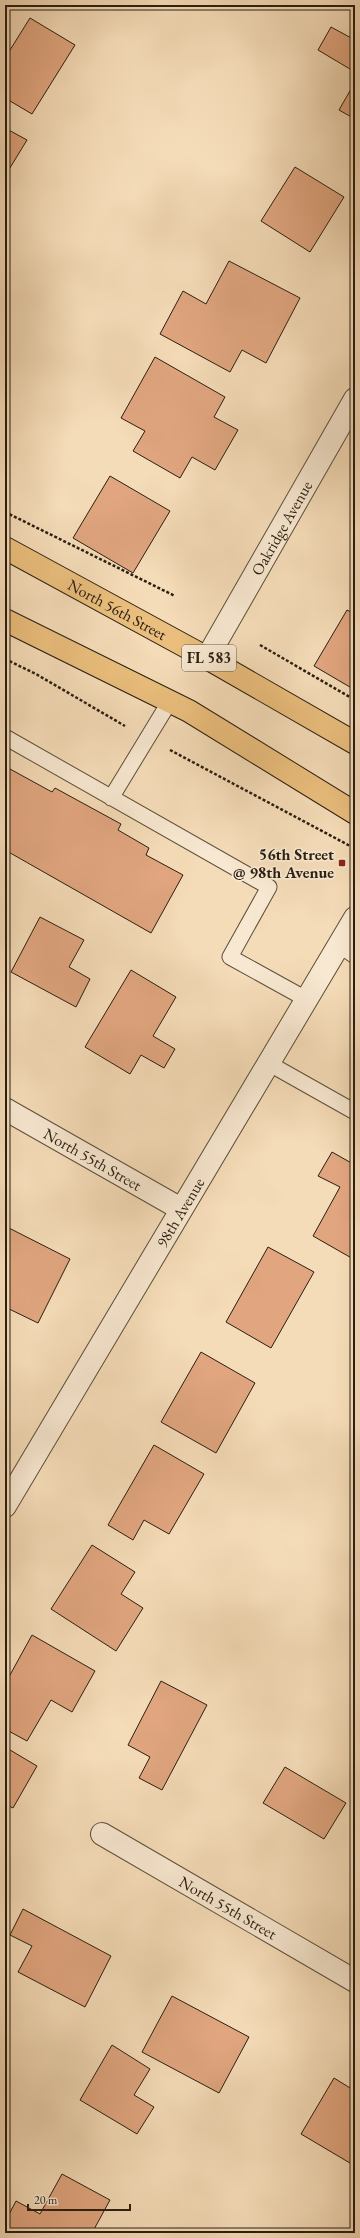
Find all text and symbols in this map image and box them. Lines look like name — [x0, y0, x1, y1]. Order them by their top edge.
street label: Oakridge Avenue — [246, 477, 317, 579]
street label: North 56th Street — [64, 574, 170, 645]
road number: FL 583 — [182, 645, 236, 671]
place label: 56th Street @ 98th Avenue — [233, 844, 334, 883]
marker: 56th Street @ 98th Avenue — [337, 858, 347, 868]
street label: North 55th Street — [40, 1123, 145, 1196]
street label: 98th Avenue — [151, 1174, 209, 1251]
street label: North 55th Street — [175, 1871, 281, 1944]
scale bar — [28, 2186, 130, 2212]
text: 20 m — [34, 2192, 58, 2208]

